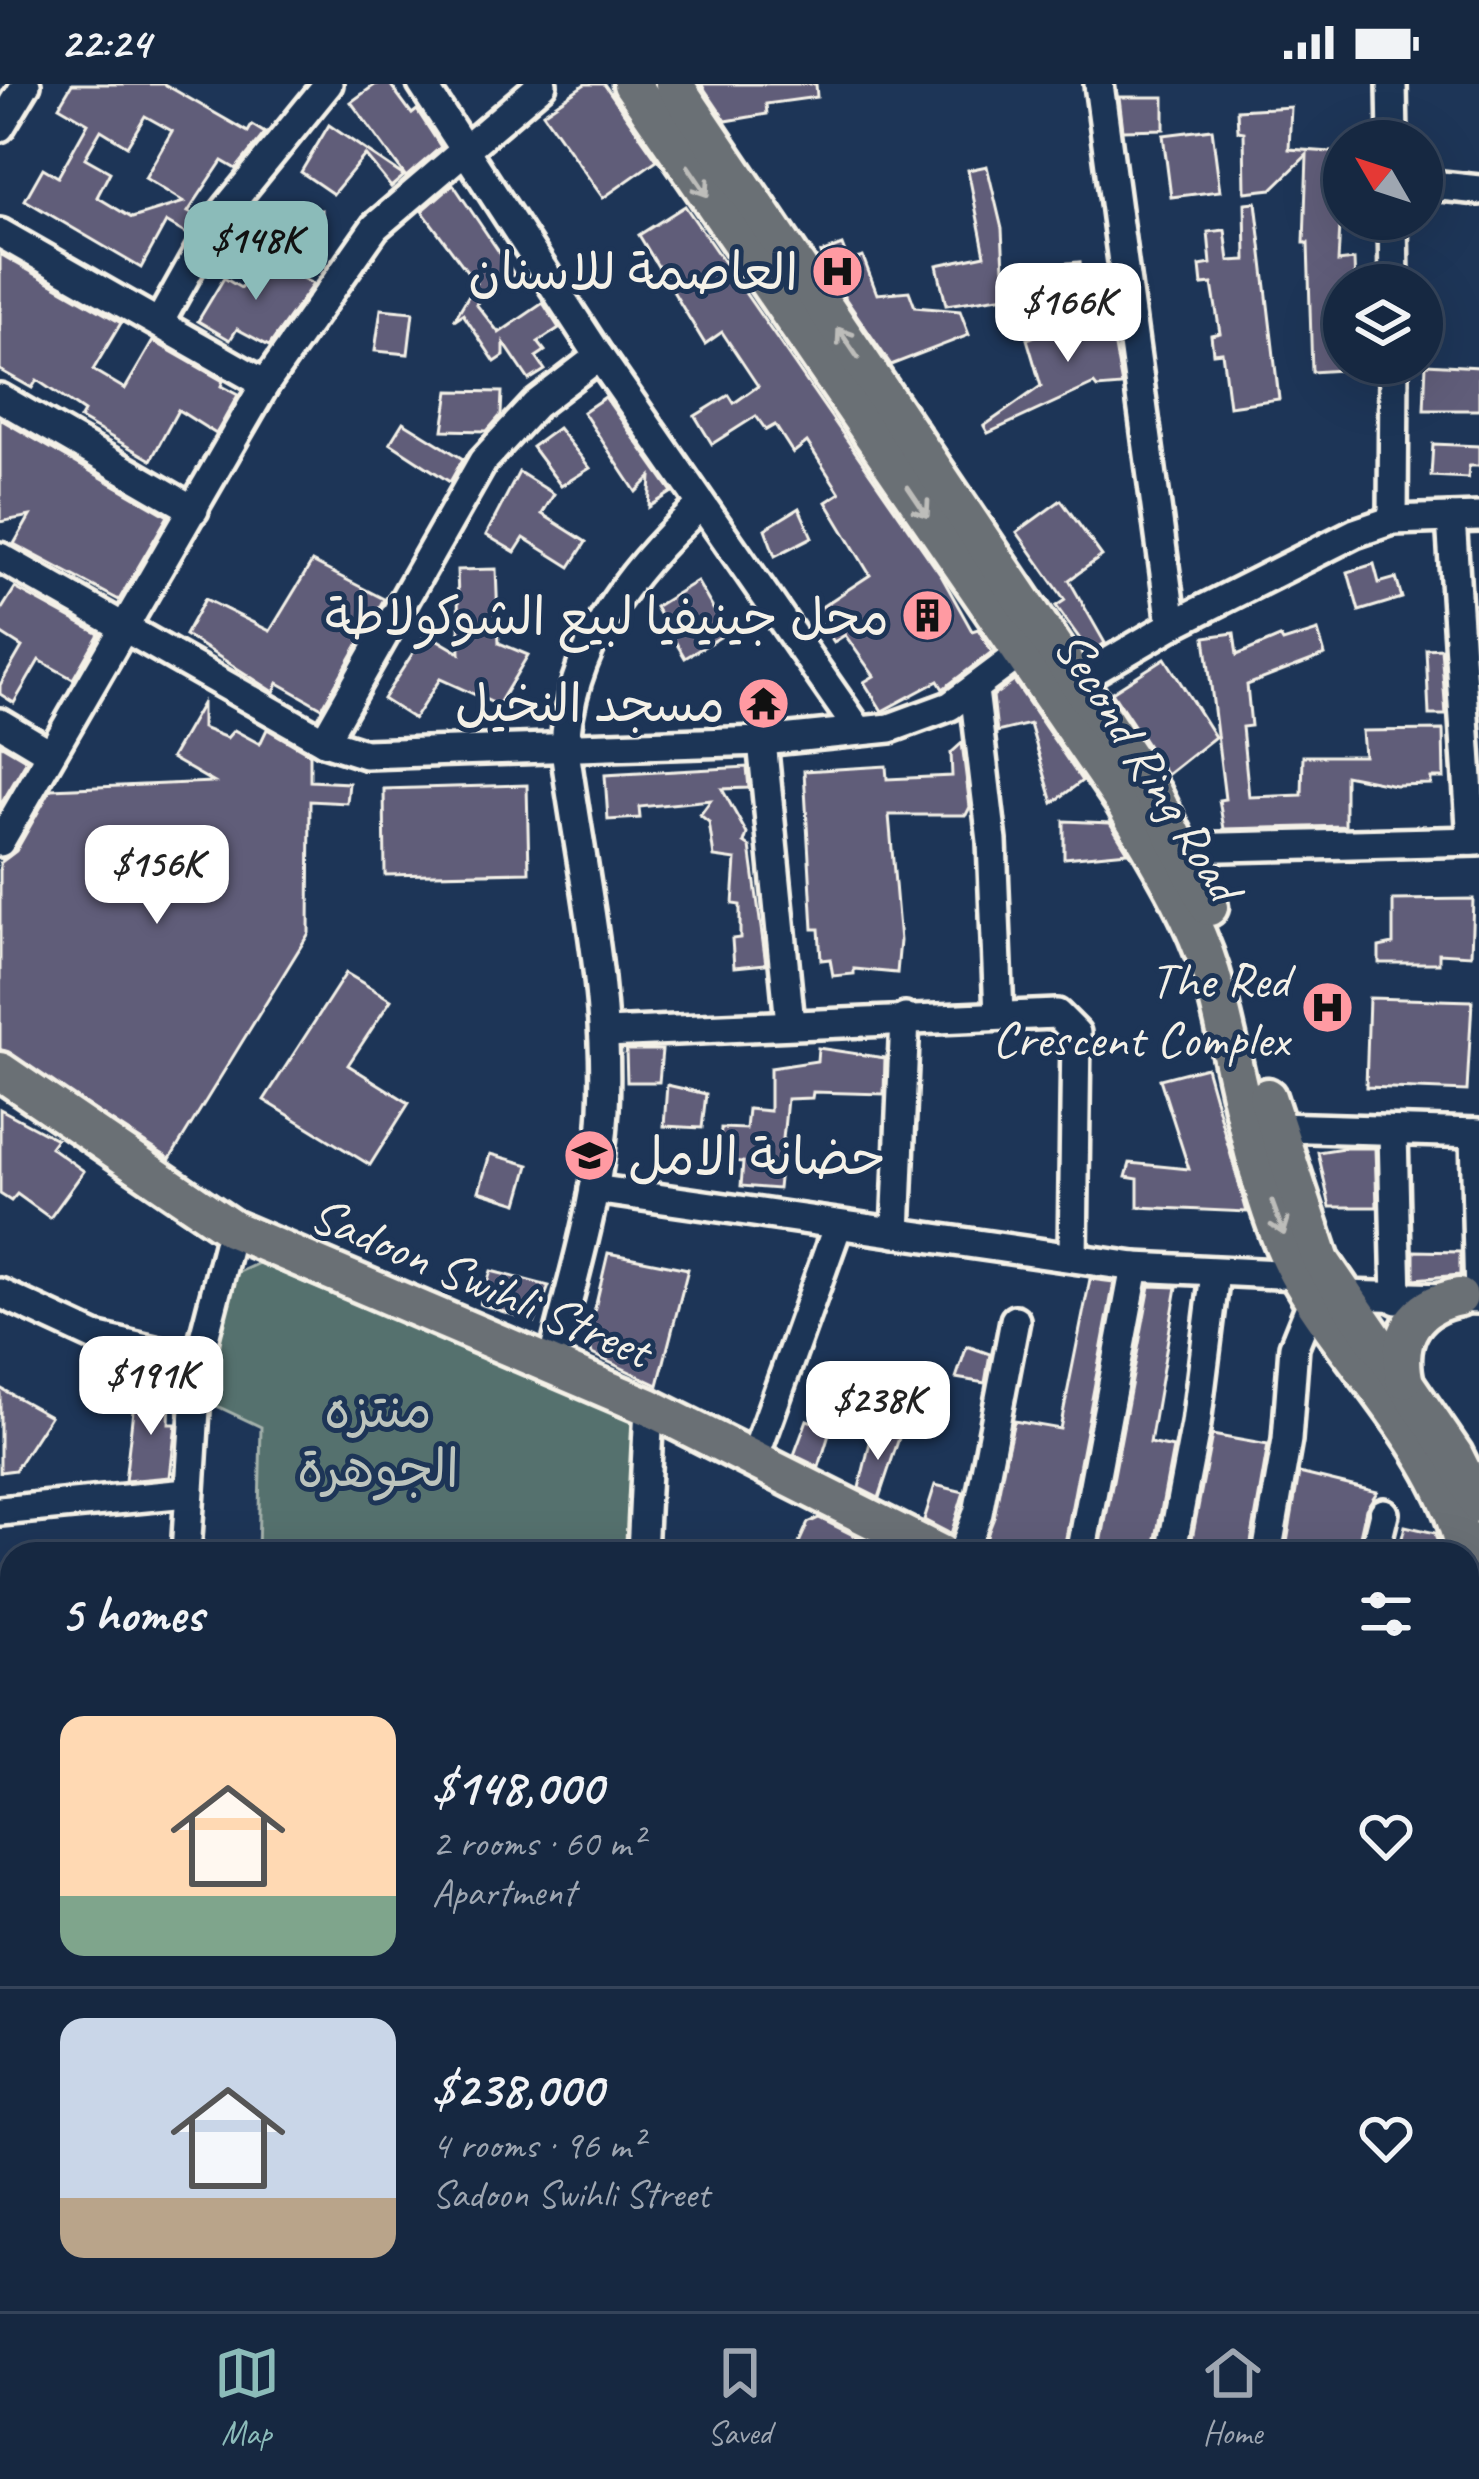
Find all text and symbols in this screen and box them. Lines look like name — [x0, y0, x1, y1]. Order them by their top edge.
text: 22:24 — [60, 14, 150, 71]
north arrow — [1323, 120, 1443, 240]
map controls — [1323, 120, 1443, 384]
one-way arrow — [685, 163, 710, 197]
pin: $148K — [172, 201, 340, 303]
text: $148K — [211, 215, 301, 264]
place label: العاصمة للاسنان — [468, 240, 798, 304]
hospital icon: العاصمة للاسنان — [809, 243, 865, 299]
pin: $166K — [984, 263, 1152, 365]
button: layers — [1323, 264, 1443, 384]
text: $166K — [1022, 277, 1114, 326]
one-way arrow — [835, 326, 860, 360]
one-way arrow — [906, 485, 931, 519]
place label: محل جينيفيا لبيع الشوكولاطة — [325, 585, 889, 653]
building icon: محل جينيفيا لبيع الشوكولاطة — [900, 588, 956, 644]
street label: Second Ring Road — [1040, 619, 1260, 918]
place label: مسجد النخيل — [455, 672, 725, 736]
temple icon: مسجد النخيل — [736, 675, 792, 731]
pin: $156K — [73, 825, 241, 927]
text: $156K — [112, 839, 202, 888]
place label: The Red Crescent Complex — [992, 948, 1297, 1071]
hospital icon: The Red Crescent Complex — [1300, 980, 1356, 1036]
place label: حضانة الامل — [628, 1125, 886, 1189]
school or university icon: حضانة الامل — [561, 1128, 617, 1184]
street label: Sadoon Swihli Street — [301, 1182, 665, 1384]
one-way arrow — [1268, 1199, 1290, 1236]
pin: $191K — [67, 1336, 235, 1438]
text: $191K — [106, 1350, 196, 1399]
pin: $238K — [794, 1361, 962, 1463]
text: $238K — [833, 1375, 923, 1424]
park label: منتزه الجوهرة — [297, 1378, 459, 1501]
icon: filters — [1353, 1581, 1419, 1647]
text: 5 homes — [60, 1582, 203, 1646]
text: $148,000 — [432, 1755, 603, 1819]
icon: home — [156, 1764, 300, 1908]
icon: heart — [1353, 1803, 1419, 1869]
text: 2 rooms · 60 m² — [432, 1819, 643, 1868]
text: Apartment — [432, 1868, 575, 1917]
text: $238,000 — [432, 2057, 603, 2121]
icon: home — [156, 2066, 300, 2210]
icon: heart — [1353, 2105, 1419, 2171]
text: 4 rooms · 96 m² — [432, 2121, 643, 2170]
text: Sadoon Swihli Street — [432, 2170, 709, 2219]
tab: Map — [214, 2340, 280, 2454]
tab: Saved — [707, 2340, 773, 2454]
tab: Home — [1200, 2340, 1266, 2454]

